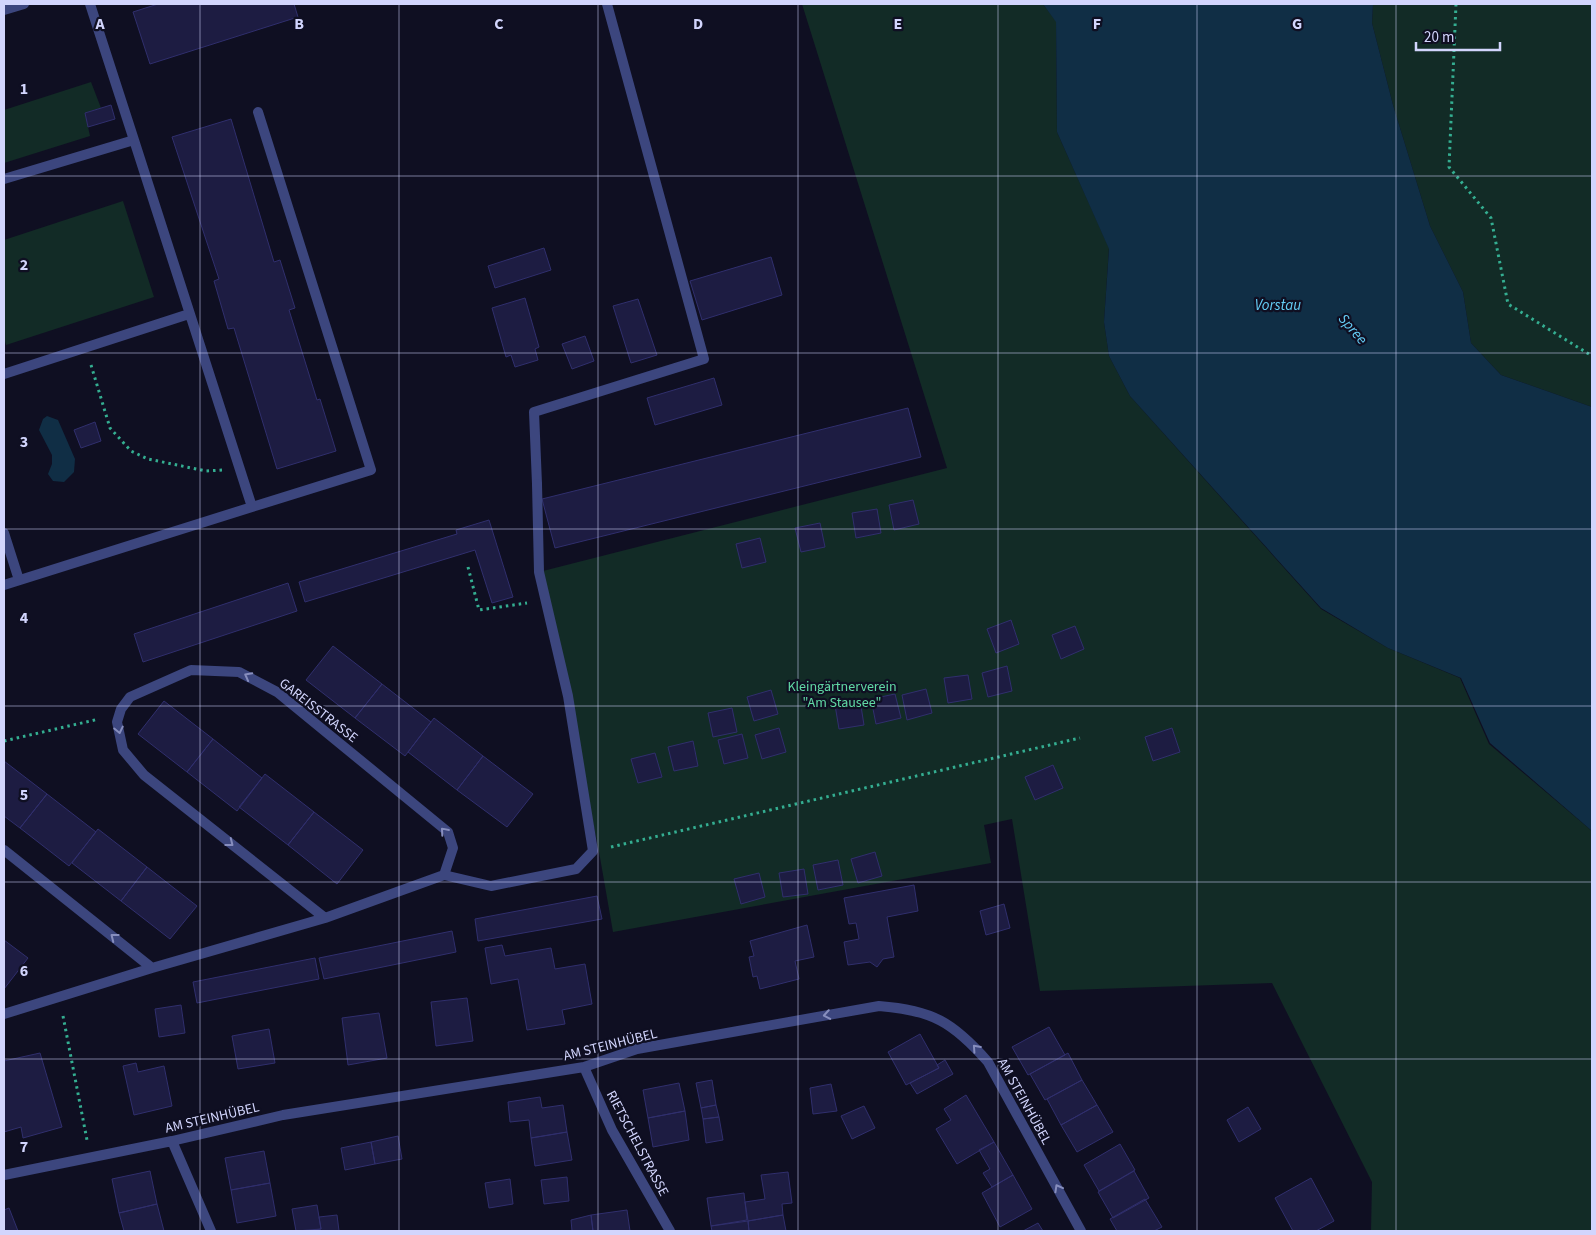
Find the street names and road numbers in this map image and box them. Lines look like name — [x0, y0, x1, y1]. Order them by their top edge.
street label: GAREISSTRASSE — [275, 674, 362, 748]
street label: AM STEINHÜBEL — [561, 1024, 659, 1066]
street label: AM STEINHÜBEL — [992, 1055, 1056, 1148]
street label: RIETSCHELSTRASSE — [601, 1087, 673, 1200]
street label: AM STEINHÜBEL — [163, 1097, 261, 1139]

